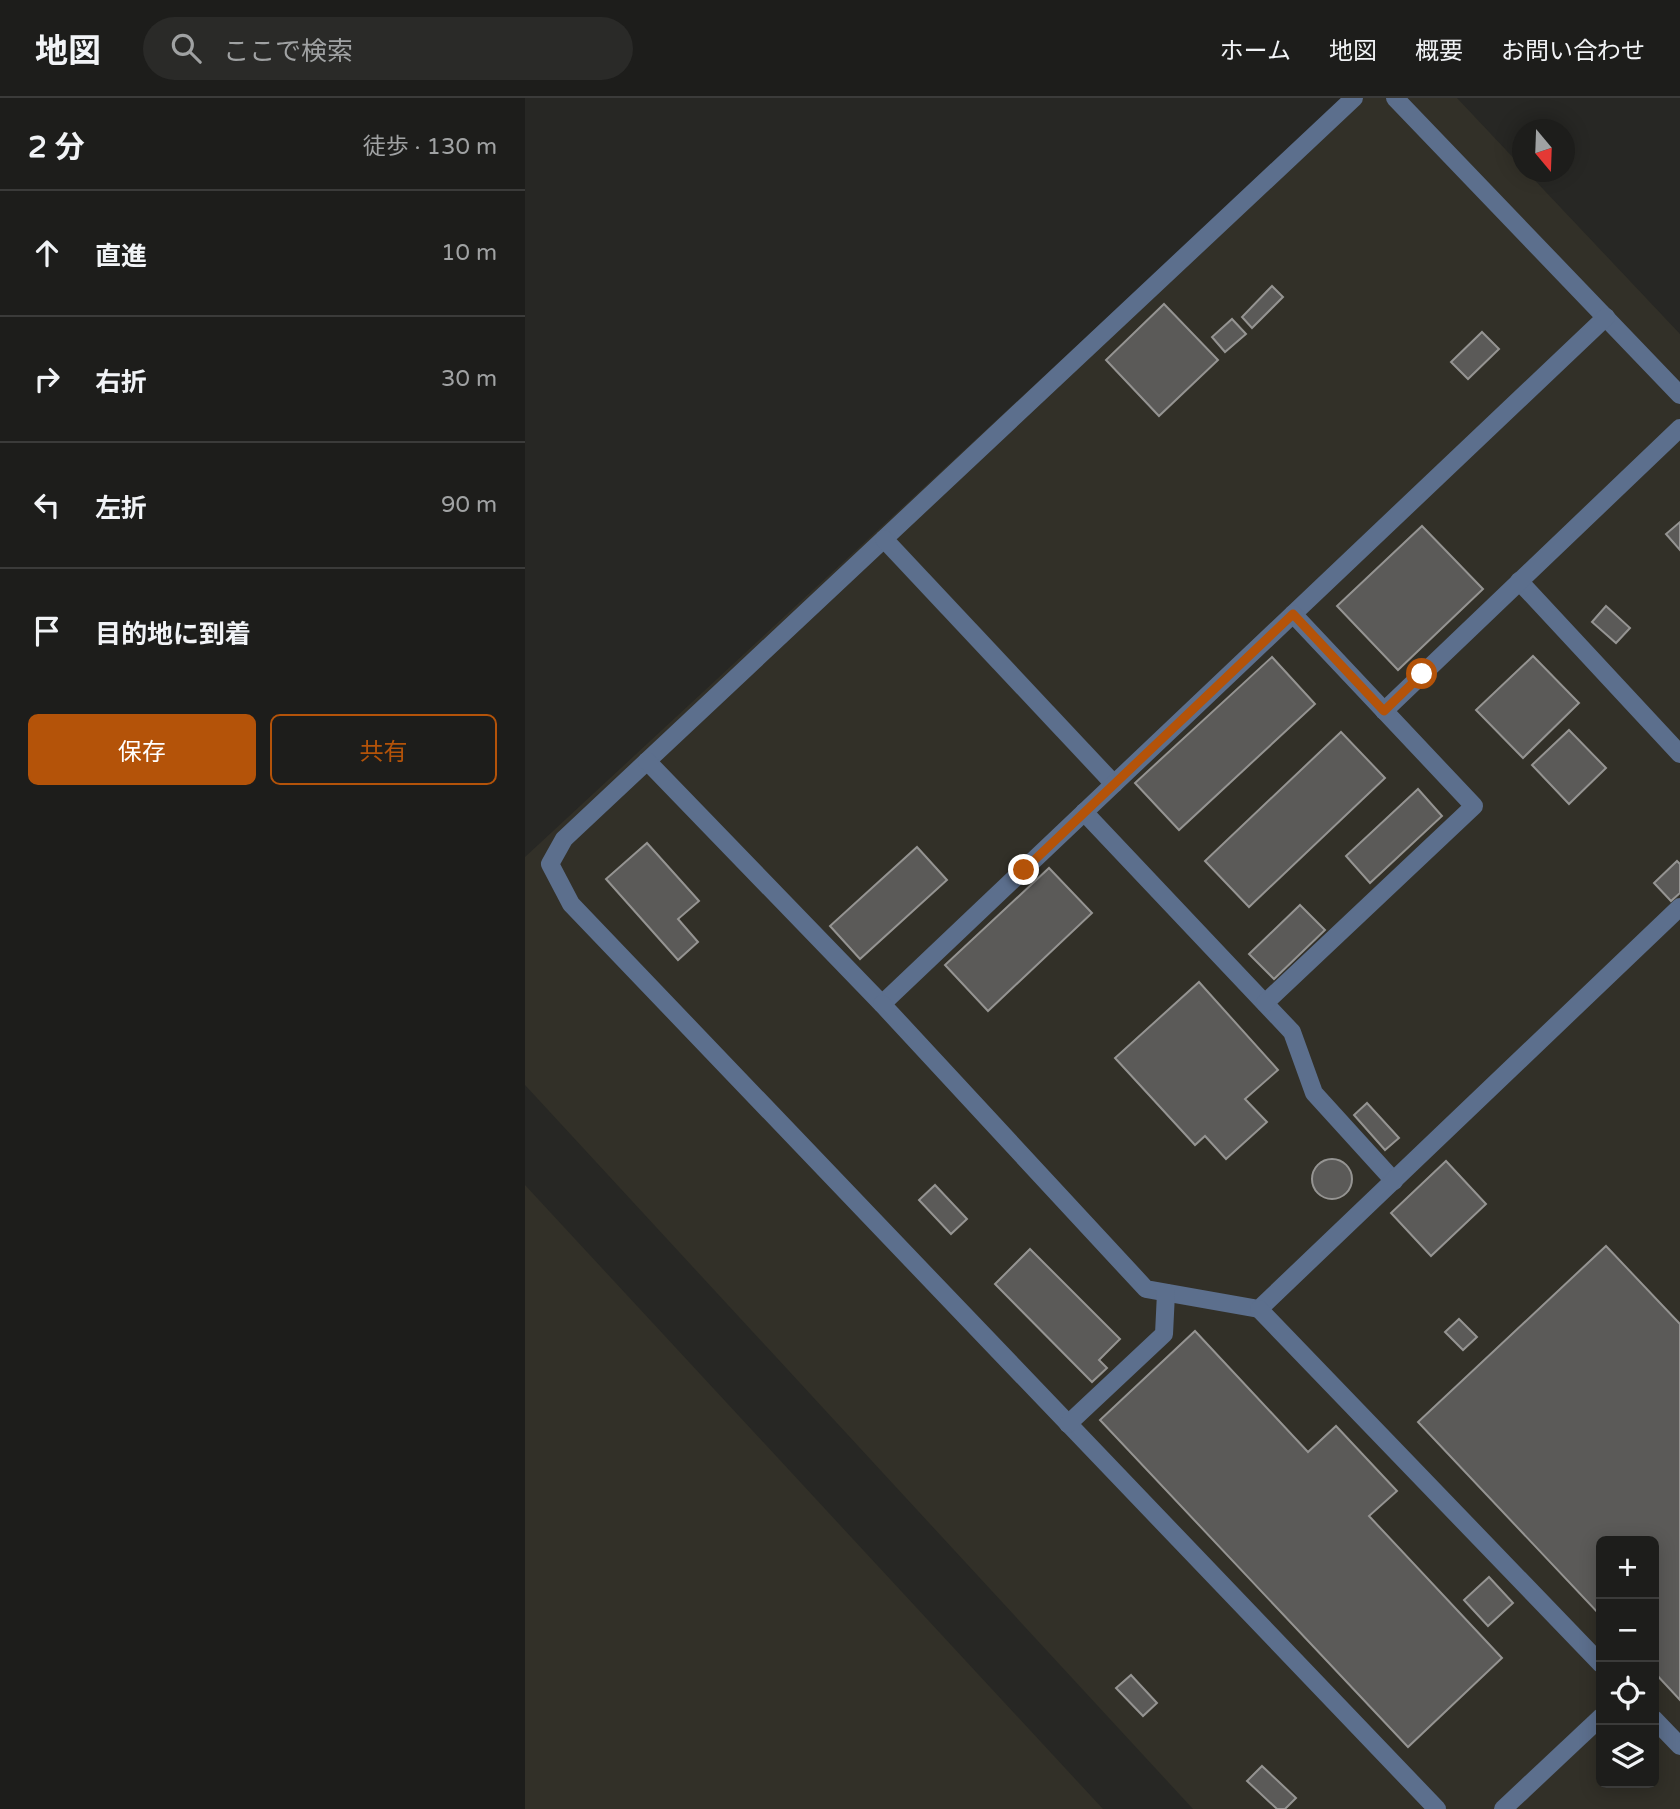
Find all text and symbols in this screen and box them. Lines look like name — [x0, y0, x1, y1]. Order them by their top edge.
search box — [143, 17, 633, 80]
icon: search — [167, 29, 205, 67]
text: 地図 — [35, 32, 101, 71]
text: ここで検索 — [223, 36, 353, 67]
text: ホーム — [1220, 37, 1291, 66]
text: 地図 — [1329, 37, 1377, 66]
text: 概要 — [1415, 37, 1463, 66]
text: お問い合わせ — [1501, 37, 1645, 66]
north arrow — [1512, 119, 1575, 182]
text: 2 分 — [28, 129, 85, 166]
text: 徒歩 · 130 m — [363, 133, 497, 161]
icon: ahead — [28, 234, 66, 272]
text: 10 m — [441, 239, 497, 267]
text: 直進 — [95, 241, 147, 272]
icon: right — [28, 360, 66, 398]
text: 30 m — [441, 365, 497, 393]
text: 右折 — [95, 367, 147, 398]
icon: left — [28, 486, 66, 524]
text: 90 m — [441, 491, 497, 519]
text: 左折 — [95, 493, 147, 524]
icon: arrive — [28, 612, 66, 650]
text: 目的地に到着 — [95, 619, 251, 650]
route start — [1406, 658, 1437, 689]
button: 保存 — [28, 714, 256, 785]
button: 共有 — [270, 714, 497, 785]
route end — [1008, 854, 1039, 885]
map controls — [1596, 1536, 1659, 1788]
button: + — [1596, 1536, 1659, 1599]
button: − — [1596, 1599, 1659, 1662]
button: locate — [1596, 1662, 1659, 1725]
button: layers — [1596, 1725, 1659, 1788]

